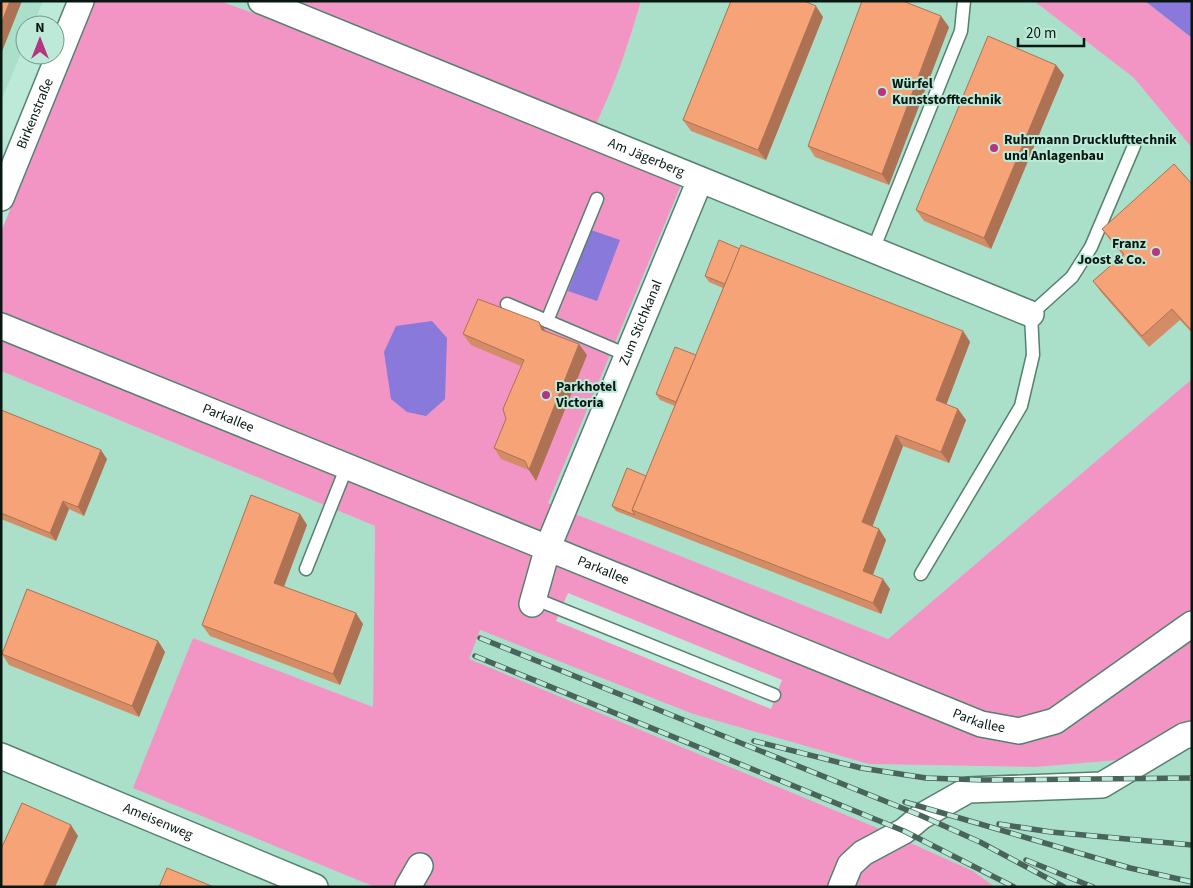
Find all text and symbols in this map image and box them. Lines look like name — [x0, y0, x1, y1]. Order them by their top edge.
north arrow — [15, 15, 65, 65]
scale bar — [1018, 15, 1084, 47]
text: N — [35, 18, 45, 38]
text: 20 m — [1026, 23, 1056, 44]
place label: Würfel Kunststofftechnik — [892, 74, 1002, 110]
street label: Birkenstraße — [12, 75, 59, 152]
marker: Würfel Kunststofftechnik — [876, 86, 888, 98]
place label: Ruhrmann Drucklufttechnik und Anlagenbau — [1004, 130, 1177, 166]
street label: Am Jägerberg — [605, 133, 688, 182]
marker: Ruhrmann Drucklufttechnik und Anlagenbau — [988, 142, 1000, 154]
place label: Franz Joost & Co. — [1077, 234, 1147, 270]
marker: Franz Joost & Co. — [1150, 246, 1162, 258]
street label: Zum Stichkanal — [614, 277, 668, 368]
place label: Parkhotel Victoria — [555, 377, 616, 413]
marker: Parkhotel Victoria — [540, 389, 552, 401]
street label: Parkallee — [199, 399, 257, 438]
street label: Parkallee — [574, 551, 632, 590]
street label: Parkallee — [950, 704, 1007, 738]
street label: Ameisenweg — [120, 798, 196, 845]

